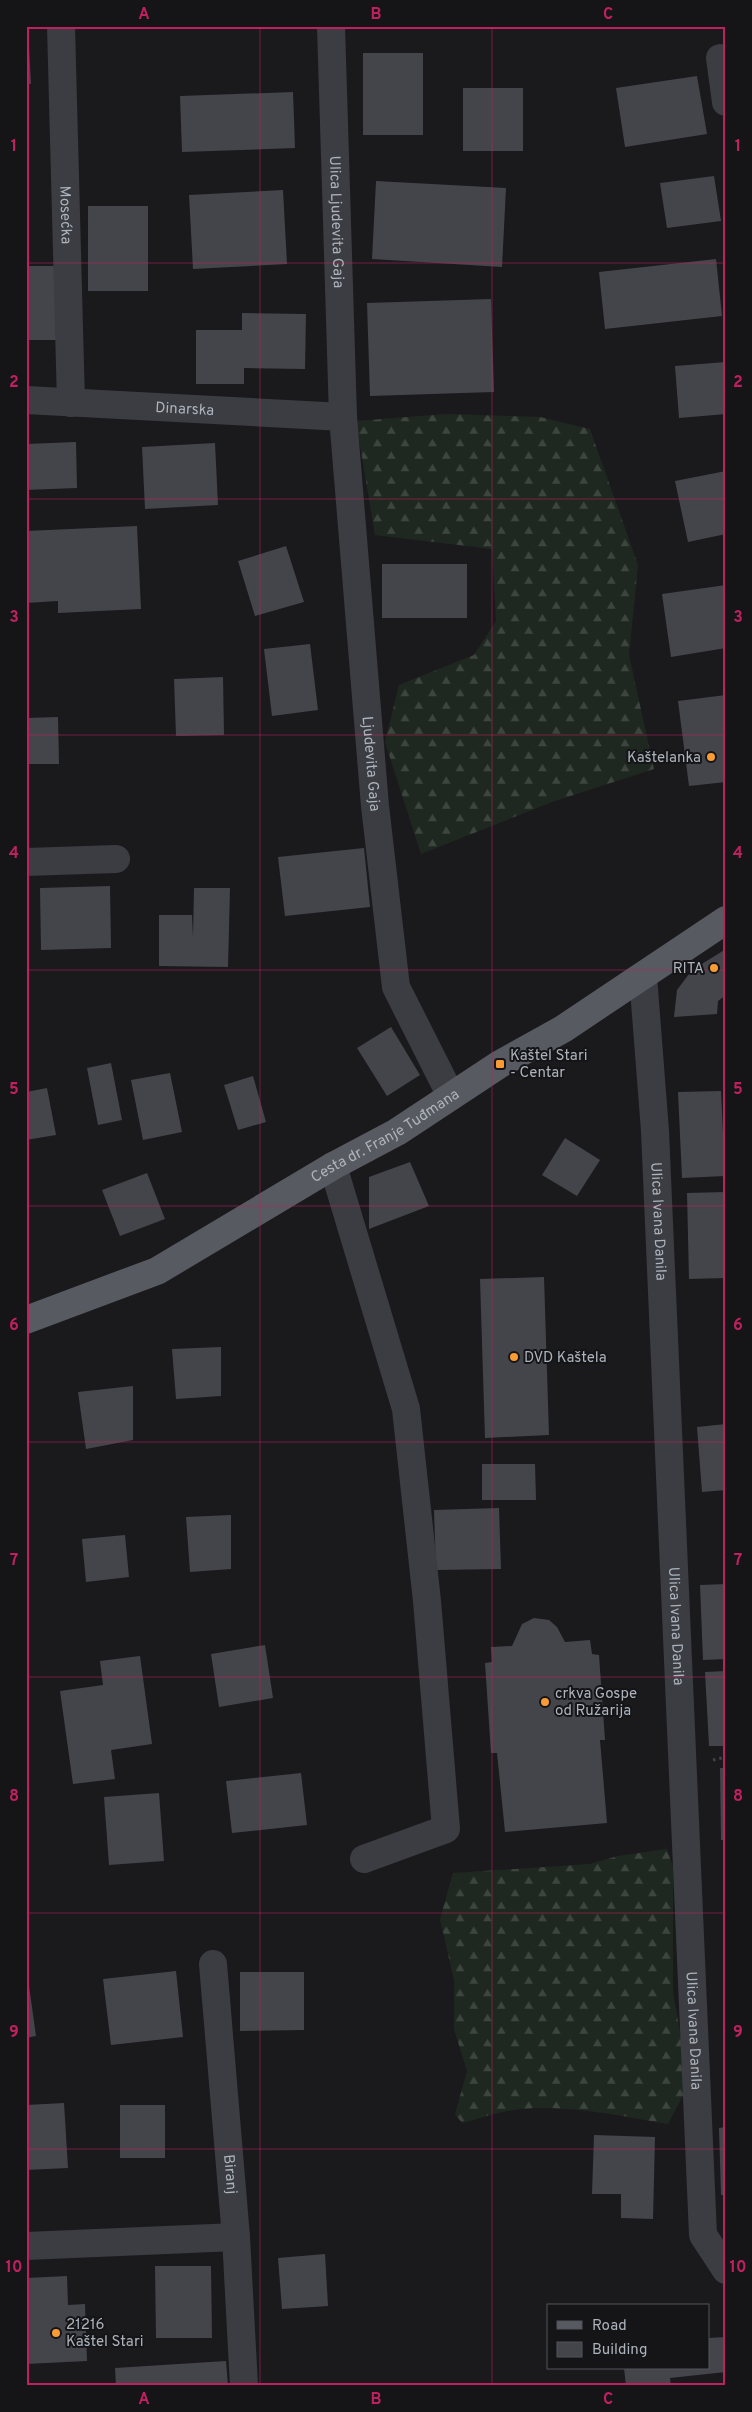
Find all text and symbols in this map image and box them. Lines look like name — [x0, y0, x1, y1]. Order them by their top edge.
text: A — [138, 5, 150, 25]
text: B — [370, 5, 382, 25]
text: C — [603, 5, 613, 25]
text: 1 — [11, 137, 17, 157]
text: 1 — [735, 137, 741, 157]
street label: Ulica Ljudevita Gaja — [324, 155, 347, 288]
street label: Mosećka — [54, 185, 75, 244]
text: 2 — [9, 373, 19, 393]
text: 2 — [733, 373, 743, 393]
street label: Dinarska — [155, 399, 215, 421]
text: 3 — [9, 608, 19, 628]
text: 3 — [733, 608, 743, 628]
street label: Ljudevita Gaja — [357, 715, 384, 813]
place label: Kaštelanka — [627, 749, 701, 768]
marker: Kaštelanka — [705, 751, 717, 763]
text: 4 — [9, 844, 19, 864]
text: 4 — [733, 844, 743, 864]
place label: RITA — [673, 960, 704, 979]
marker: RITA — [708, 962, 720, 974]
place label: Kaštel Stari - Centar — [510, 1047, 588, 1083]
marker: Kaštel Stari - Centar — [494, 1058, 506, 1070]
text: 5 — [9, 1080, 19, 1100]
text: 5 — [733, 1080, 743, 1100]
street label: Cesta dr. Franje Tuđmana — [308, 1085, 463, 1188]
street label: Ulica Ivana Danila — [645, 1162, 670, 1281]
text: 6 — [9, 1316, 19, 1336]
text: 6 — [733, 1316, 743, 1336]
place label: DVD Kaštela — [524, 1349, 607, 1368]
marker: DVD Kaštela — [508, 1351, 520, 1363]
text: 7 — [10, 1551, 18, 1571]
text: 7 — [734, 1551, 742, 1571]
street label: Ulica Ivana Danila — [663, 1566, 687, 1686]
place label: crkva Gospe od Ružarija — [555, 1685, 637, 1721]
marker: crkva Gospe od Ružarija — [539, 1696, 551, 1708]
text: 8 — [9, 1787, 19, 1807]
text: 8 — [733, 1787, 743, 1807]
street label: Ulica Ivana Danila — [681, 1971, 705, 2090]
text: 9 — [9, 2023, 19, 2043]
text: 9 — [733, 2023, 743, 2043]
street label: Biranj — [218, 2154, 240, 2195]
text: 10 — [6, 2258, 22, 2278]
text: 10 — [730, 2258, 746, 2278]
legend — [547, 2304, 710, 2370]
place label: 21216 Kaštel Stari — [66, 2316, 144, 2352]
text: Road — [592, 2317, 627, 2336]
marker: 21216 Kaštel Stari — [50, 2327, 62, 2339]
text: Building — [592, 2341, 647, 2360]
text: A — [138, 2390, 150, 2410]
text: B — [370, 2390, 382, 2410]
text: C — [603, 2390, 613, 2410]

